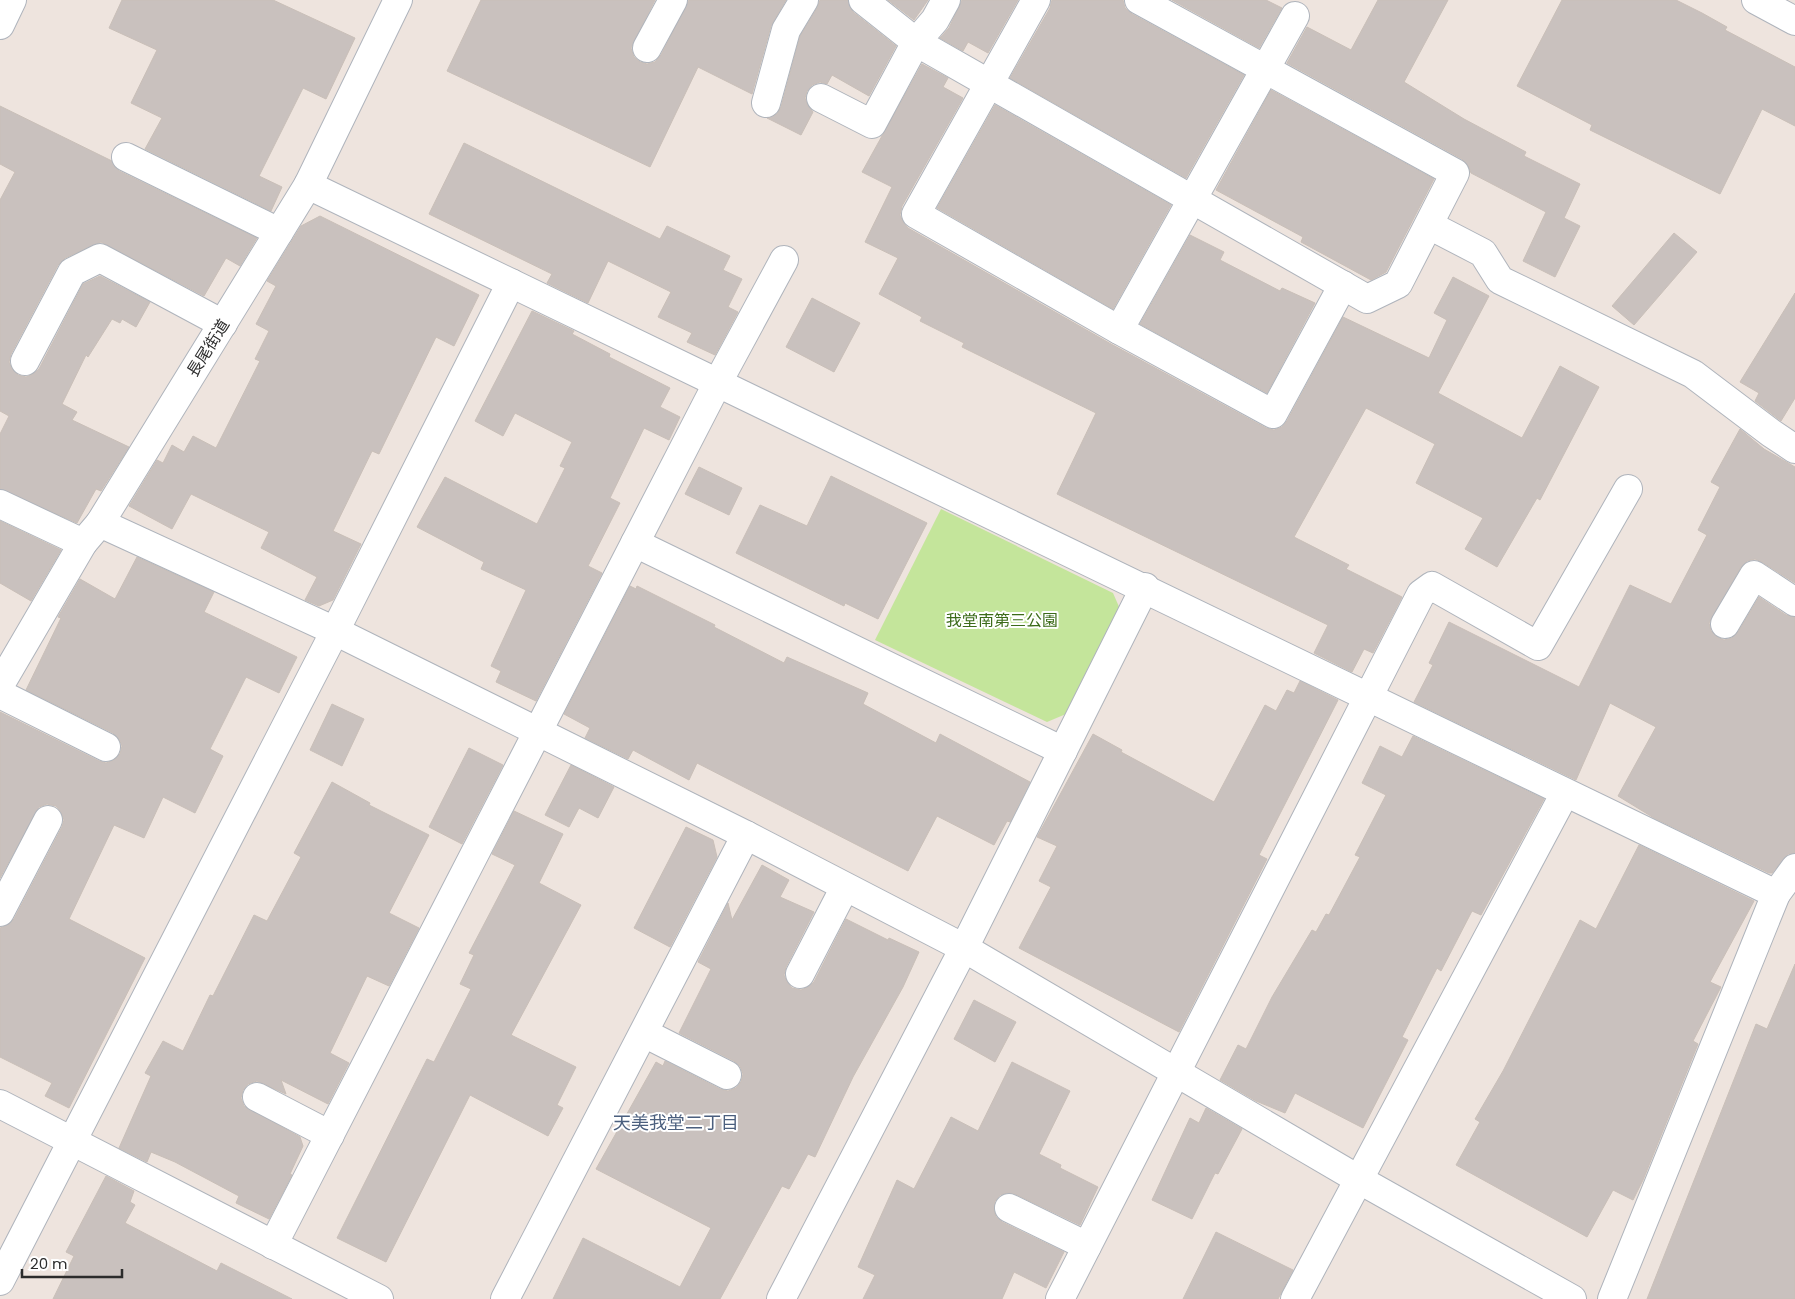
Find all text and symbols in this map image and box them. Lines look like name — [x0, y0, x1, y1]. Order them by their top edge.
street label: 長尾街道 — [181, 315, 235, 381]
park label: 我堂南第三公園 — [946, 609, 1058, 632]
district label: 天美我堂二丁目 — [613, 1110, 739, 1135]
scale bar — [22, 1246, 122, 1278]
text: 20 m — [30, 1253, 68, 1274]

